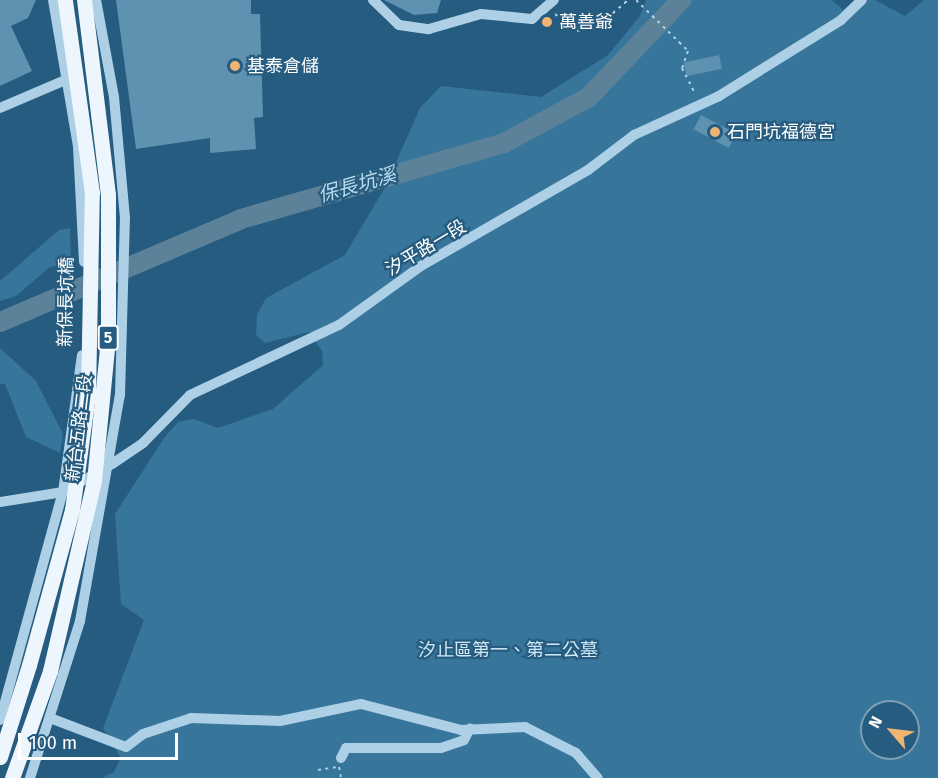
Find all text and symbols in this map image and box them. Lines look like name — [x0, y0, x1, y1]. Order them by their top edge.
place label: 萬善爺 — [559, 11, 613, 33]
marker: 萬善爺 — [540, 15, 554, 29]
place label: 基泰倉儲 — [247, 55, 319, 77]
marker: 基泰倉儲 — [228, 59, 242, 73]
place label: 石門坑福德宮 — [727, 121, 835, 143]
marker: 石門坑福德宮 — [708, 125, 722, 139]
water label: 保長坑溪 — [315, 162, 399, 208]
street label: 汐平路一段 — [382, 216, 470, 280]
street label: 新保長坑橋 — [54, 257, 78, 347]
road number: 5 — [98, 325, 118, 351]
street label: 新台五路二段 — [62, 373, 96, 483]
park label: 汐止區第一、第二公墓 — [418, 639, 598, 661]
north arrow — [860, 700, 920, 760]
text: N — [865, 713, 886, 731]
scale bar — [21, 721, 182, 759]
text: 100 m — [29, 732, 77, 754]

